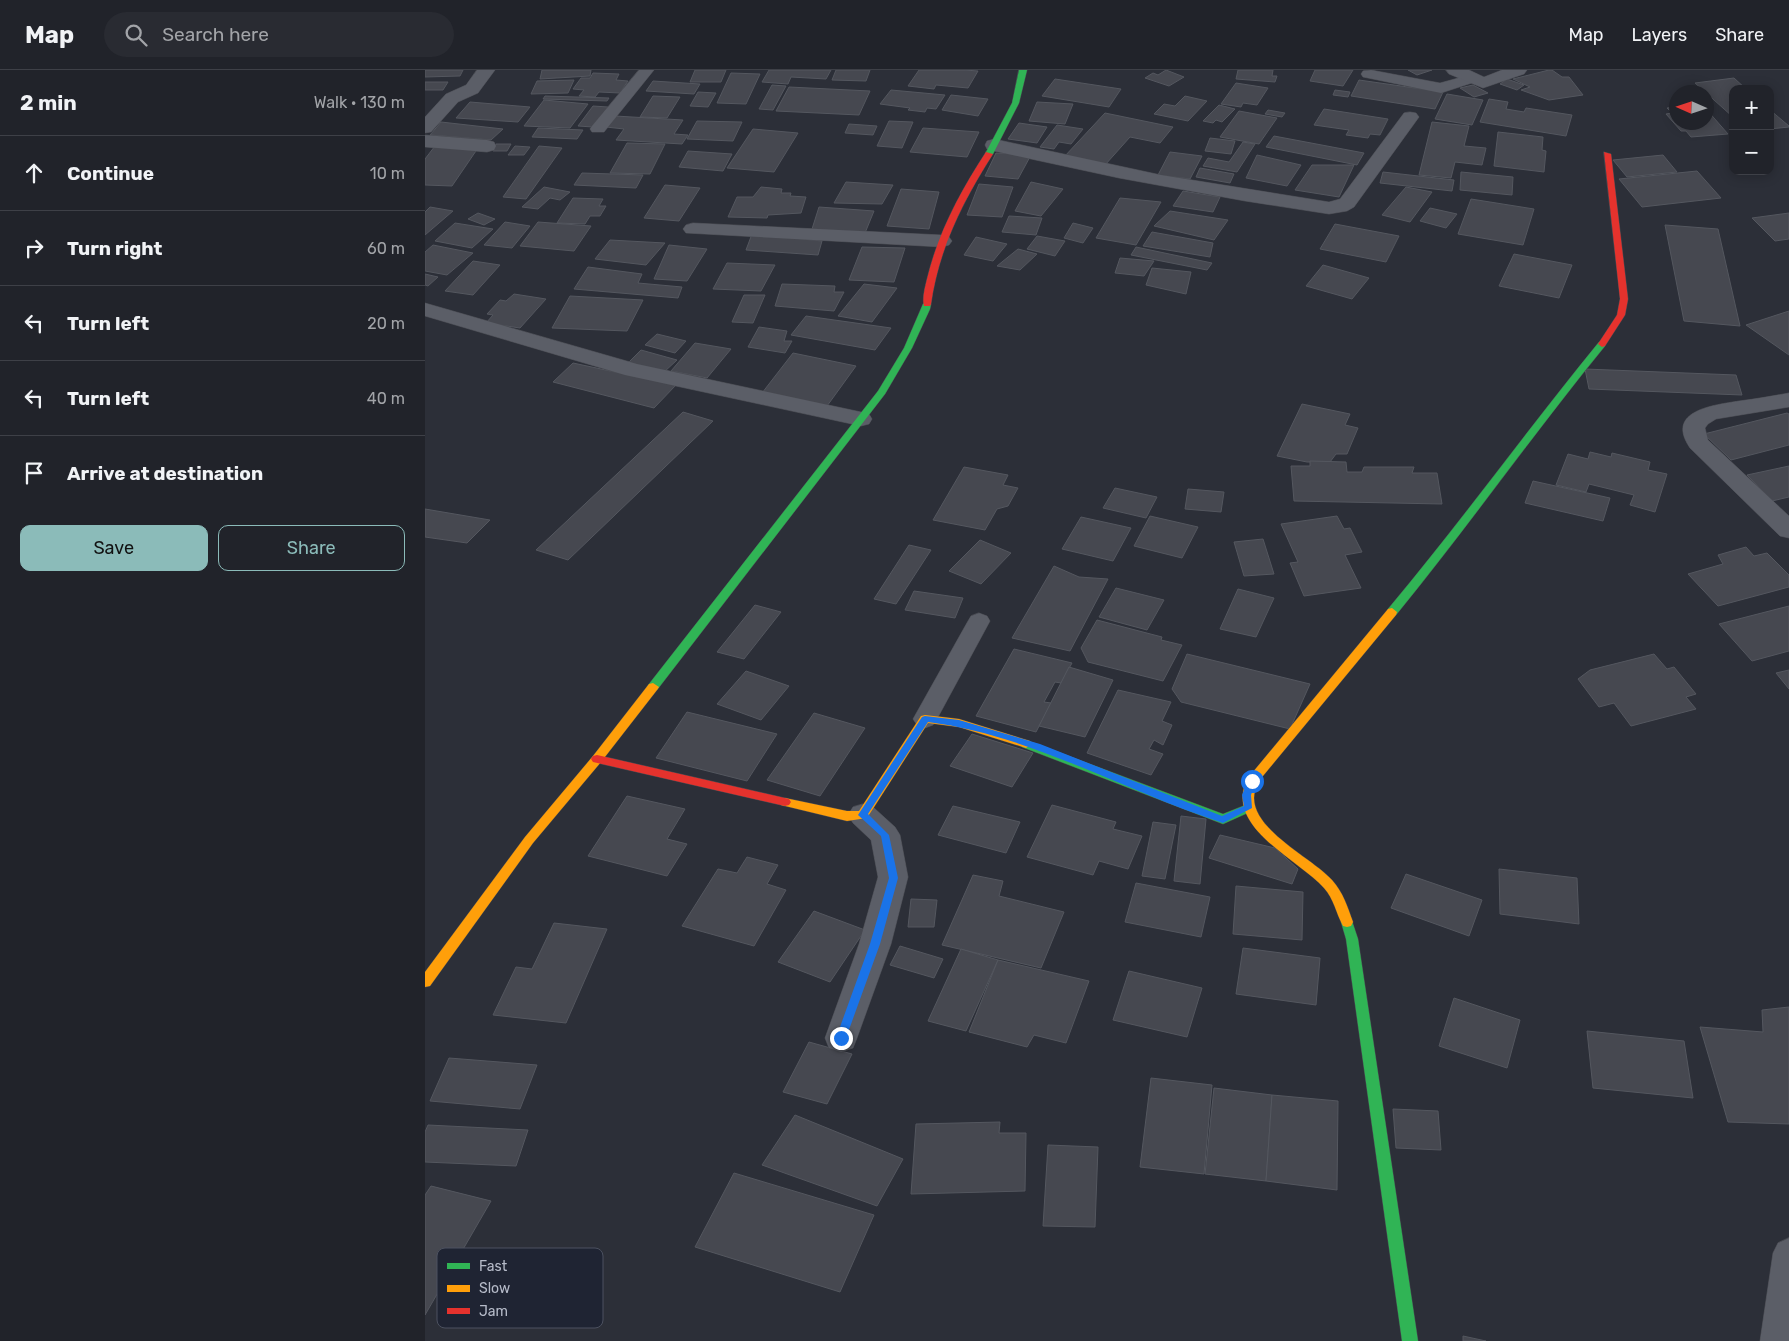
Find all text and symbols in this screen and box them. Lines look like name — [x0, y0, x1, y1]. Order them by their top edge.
search box — [104, 12, 454, 57]
text: Map — [25, 21, 74, 49]
icon: search — [122, 21, 150, 49]
text: Search here — [162, 23, 269, 46]
text: Map — [1569, 24, 1604, 46]
text: Layers — [1632, 24, 1687, 46]
text: Share — [1715, 24, 1764, 46]
north arrow — [1669, 85, 1714, 130]
map controls — [1729, 85, 1774, 175]
button: + — [1729, 85, 1774, 130]
text: 2 min — [20, 90, 77, 115]
text: Walk · 130 m — [314, 93, 405, 112]
button: − — [1729, 130, 1774, 175]
icon: ahead — [20, 159, 48, 187]
text: Continue — [67, 162, 154, 185]
text: 10 m — [370, 164, 405, 183]
icon: right — [20, 234, 48, 262]
text: Turn right — [67, 237, 162, 260]
text: 60 m — [367, 239, 405, 258]
icon: left — [20, 309, 48, 337]
text: Turn left — [67, 312, 149, 335]
text: 20 m — [367, 314, 405, 333]
icon: left — [20, 384, 48, 412]
text: Turn left — [67, 387, 149, 410]
text: 40 m — [367, 389, 405, 408]
icon: arrive — [20, 459, 48, 487]
text: Arrive at destination — [67, 462, 263, 485]
button: Save — [20, 525, 208, 571]
button: Share — [218, 525, 405, 571]
route start — [1241, 770, 1264, 793]
route end — [830, 1027, 853, 1050]
legend — [437, 1248, 603, 1328]
text: Fast — [479, 1258, 508, 1275]
text: Slow — [479, 1280, 510, 1297]
text: Jam — [479, 1303, 508, 1320]

